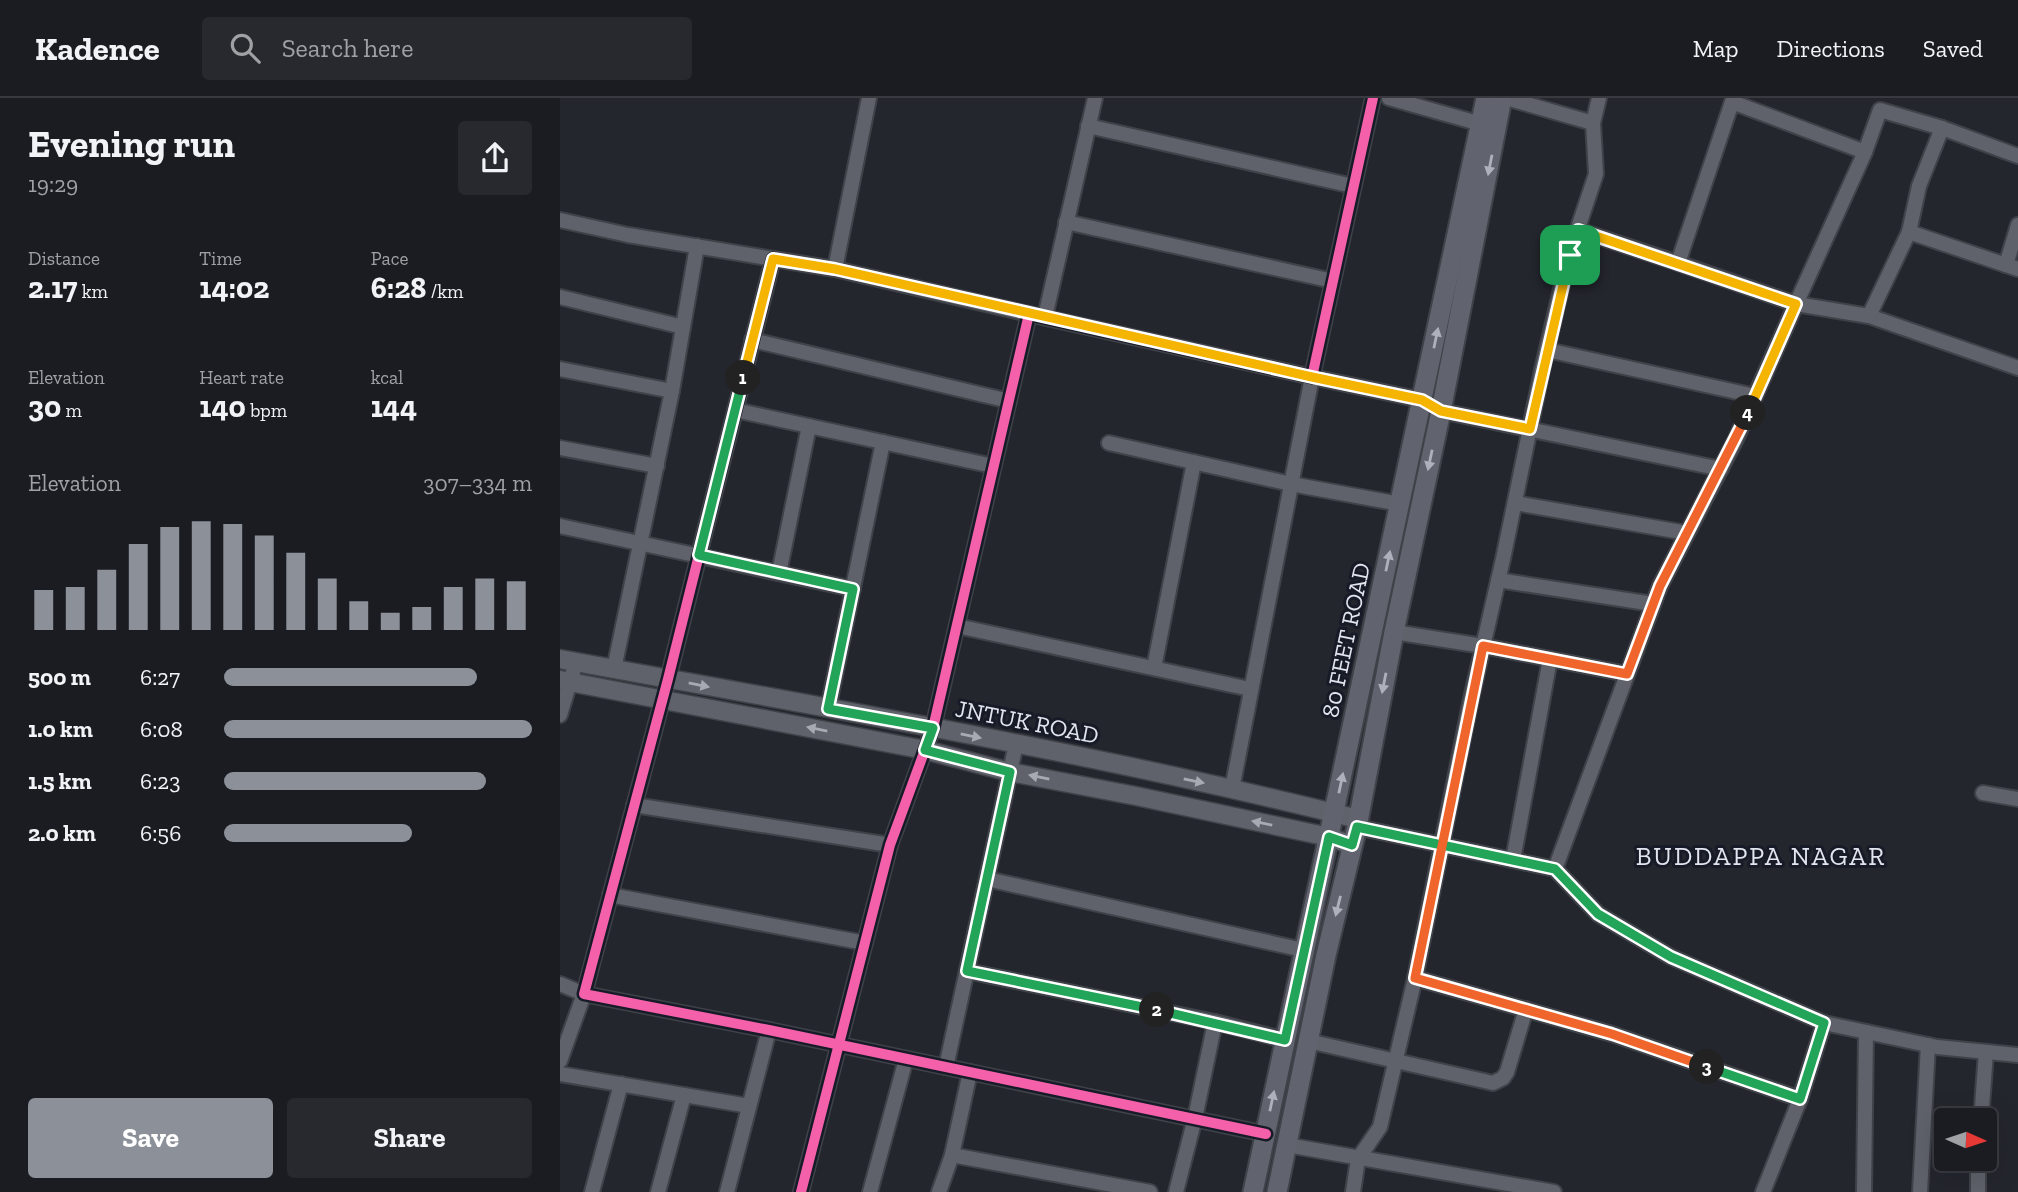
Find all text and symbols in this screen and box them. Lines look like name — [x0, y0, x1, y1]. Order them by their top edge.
search box — [202, 17, 692, 80]
text: Kadence — [35, 29, 160, 68]
icon: search — [226, 29, 264, 67]
text: Search here — [282, 32, 413, 64]
text: Map — [1693, 34, 1739, 63]
text: Directions — [1777, 34, 1885, 63]
text: Saved — [1923, 34, 1983, 63]
text: Evening run — [28, 121, 235, 167]
button: share — [458, 121, 532, 195]
one-way arrow — [1484, 154, 1495, 176]
text: 19:29 — [28, 170, 78, 198]
pin — [1540, 225, 1600, 285]
icon: arrive — [1551, 236, 1589, 274]
text: Distance — [28, 247, 100, 270]
text: Time — [199, 247, 242, 270]
text: Pace — [371, 247, 408, 270]
text: 2.17 — [28, 270, 77, 306]
text: 14:02 — [199, 270, 269, 306]
text: 6:28 — [371, 270, 426, 306]
text: km — [77, 280, 108, 303]
text: /km — [426, 280, 464, 303]
one-way arrow — [1430, 327, 1441, 349]
pin: 1 — [726, 360, 760, 396]
text: Elevation — [28, 366, 105, 389]
text: Heart rate — [199, 366, 284, 389]
text: kcal — [371, 366, 403, 389]
text: 1 — [739, 366, 746, 389]
text: 30 — [28, 389, 61, 425]
text: 140 — [199, 389, 246, 425]
text: 144 — [371, 389, 417, 425]
pin: 4 — [1730, 396, 1766, 430]
text: m — [61, 399, 82, 422]
text: bpm — [246, 399, 287, 422]
text: 4 — [1742, 401, 1753, 424]
one-way arrow — [1425, 449, 1436, 471]
text: Elevation — [28, 469, 121, 497]
text: 307–334 m — [423, 469, 532, 497]
one-way arrow — [1383, 549, 1394, 571]
street label: 80 FEET ROAD — [1315, 560, 1376, 720]
text: 500 m — [28, 663, 91, 691]
text: 6:27 — [140, 663, 180, 691]
one-way arrow — [1378, 672, 1389, 694]
one-way arrow — [688, 680, 710, 691]
street label: JNTUK ROAD — [953, 693, 1101, 750]
text: 1.0 km — [28, 715, 93, 743]
text: 6:08 — [140, 715, 183, 743]
one-way arrow — [806, 723, 828, 734]
one-way arrow — [960, 730, 982, 741]
text: 1.5 km — [28, 767, 92, 795]
text: 6:23 — [140, 767, 180, 795]
one-way arrow — [1028, 772, 1050, 783]
one-way arrow — [1335, 772, 1346, 794]
one-way arrow — [1183, 776, 1205, 787]
one-way arrow — [1251, 817, 1273, 828]
text: 2.0 km — [28, 819, 96, 847]
text: 6:56 — [140, 819, 181, 847]
district label: BUDDAPPA NAGAR — [1636, 840, 1886, 872]
one-way arrow — [1332, 895, 1343, 917]
pin: 2 — [1140, 992, 1174, 1028]
text: 2 — [1151, 998, 1162, 1021]
pin: 3 — [1690, 1049, 1724, 1084]
text: 3 — [1701, 1055, 1712, 1078]
one-way arrow — [1267, 1090, 1278, 1112]
button: Save — [28, 1098, 273, 1178]
button: Share — [287, 1098, 532, 1178]
north arrow — [1934, 1108, 1997, 1171]
map controls — [1934, 1108, 1997, 1171]

